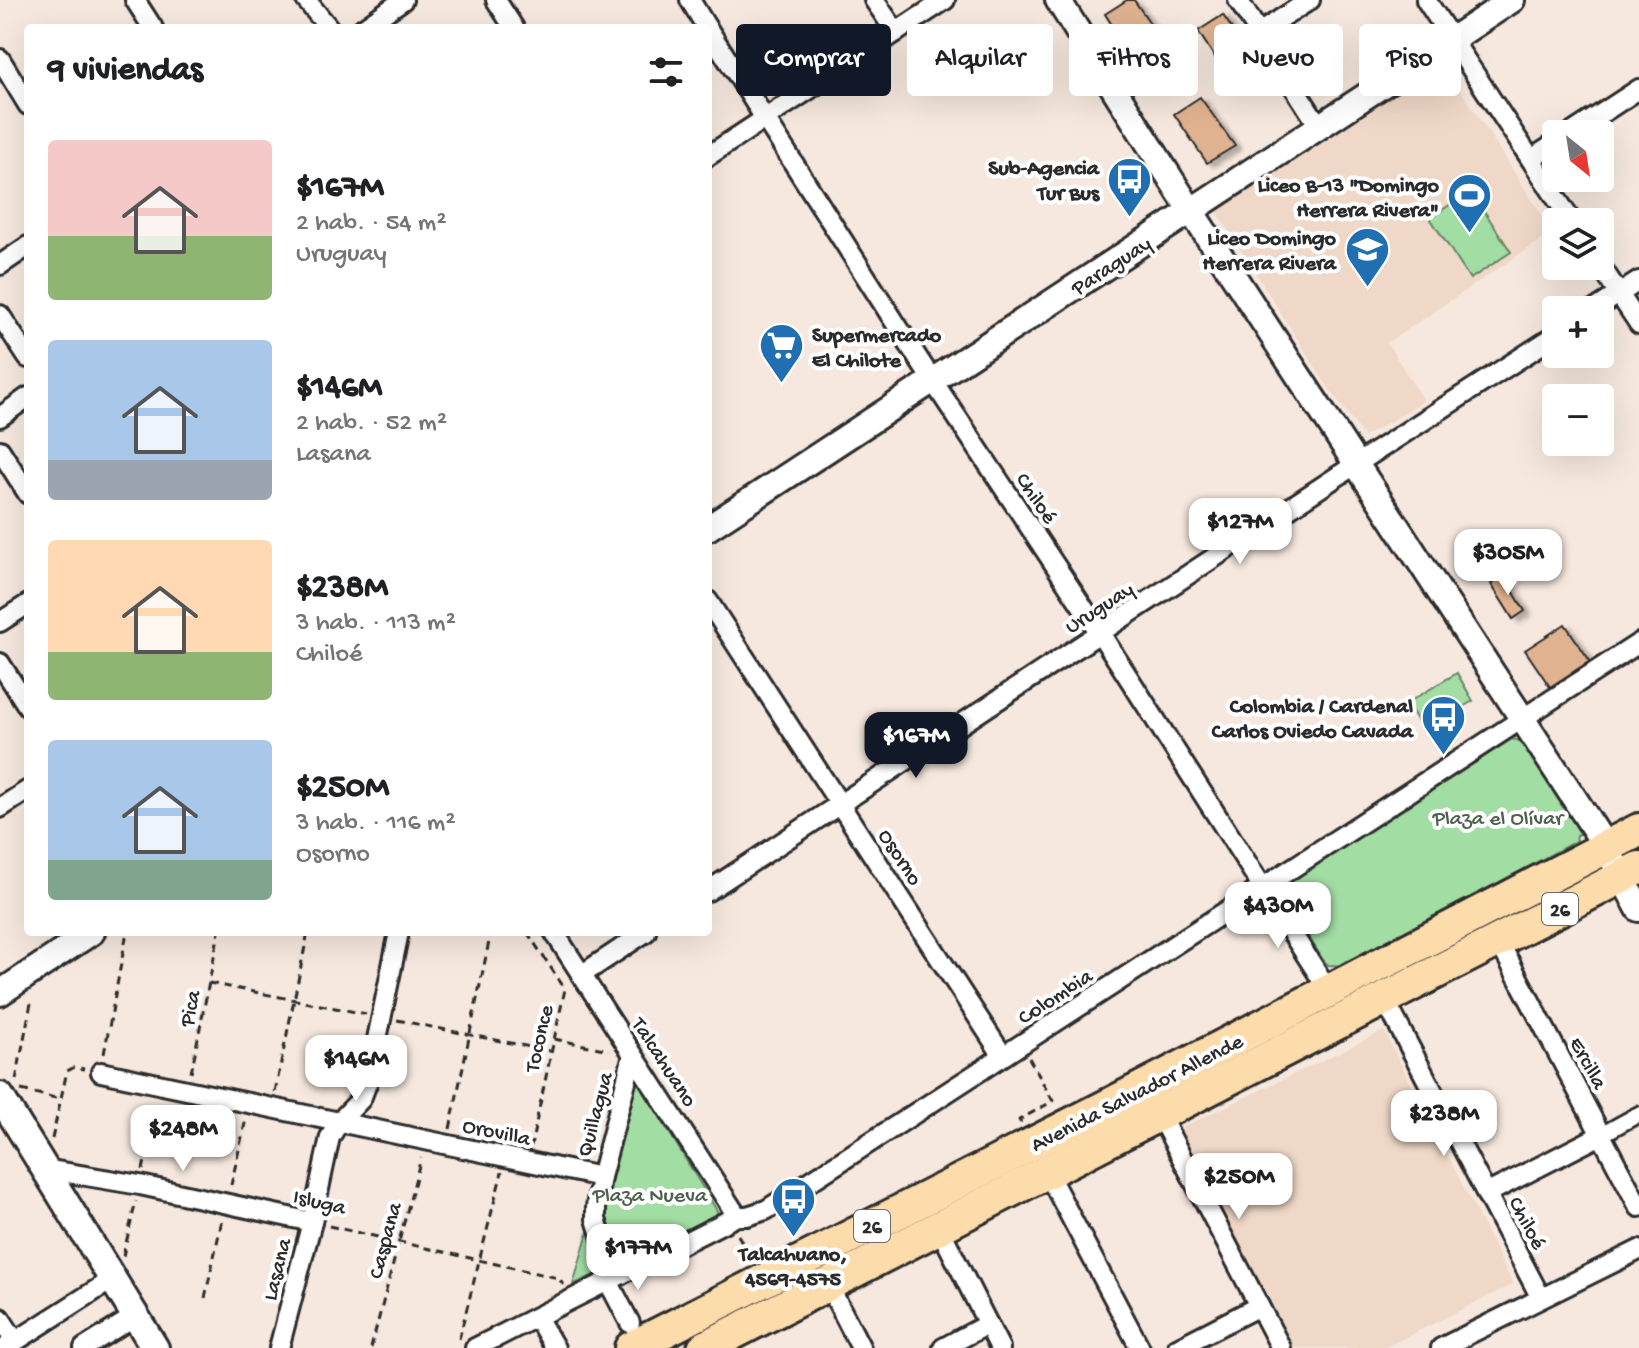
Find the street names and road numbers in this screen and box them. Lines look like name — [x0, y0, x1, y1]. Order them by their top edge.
street label: Paraguay — [1066, 232, 1157, 303]
street label: Chiloé — [1008, 469, 1062, 530]
street label: Uruguay — [1061, 577, 1140, 641]
street label: Osorno — [871, 825, 927, 891]
road number: 26 — [1542, 893, 1578, 925]
street label: Colombia — [1014, 964, 1099, 1032]
street label: Pica — [175, 987, 209, 1030]
street label: Toconce — [520, 1002, 561, 1077]
street label: Talcahuano — [623, 1012, 701, 1113]
street label: Avenida Salvador Allende — [1027, 1029, 1249, 1159]
street label: Ercilla — [1562, 1033, 1611, 1095]
street label: Quillagua — [573, 1069, 621, 1160]
street label: Orovilla — [460, 1114, 533, 1154]
street label: Isluga — [290, 1185, 349, 1223]
street label: Chiloé — [1501, 1193, 1550, 1255]
street label: Caspana — [364, 1199, 410, 1282]
road number: 26 — [854, 1210, 890, 1242]
street label: Lasana — [259, 1235, 299, 1304]

